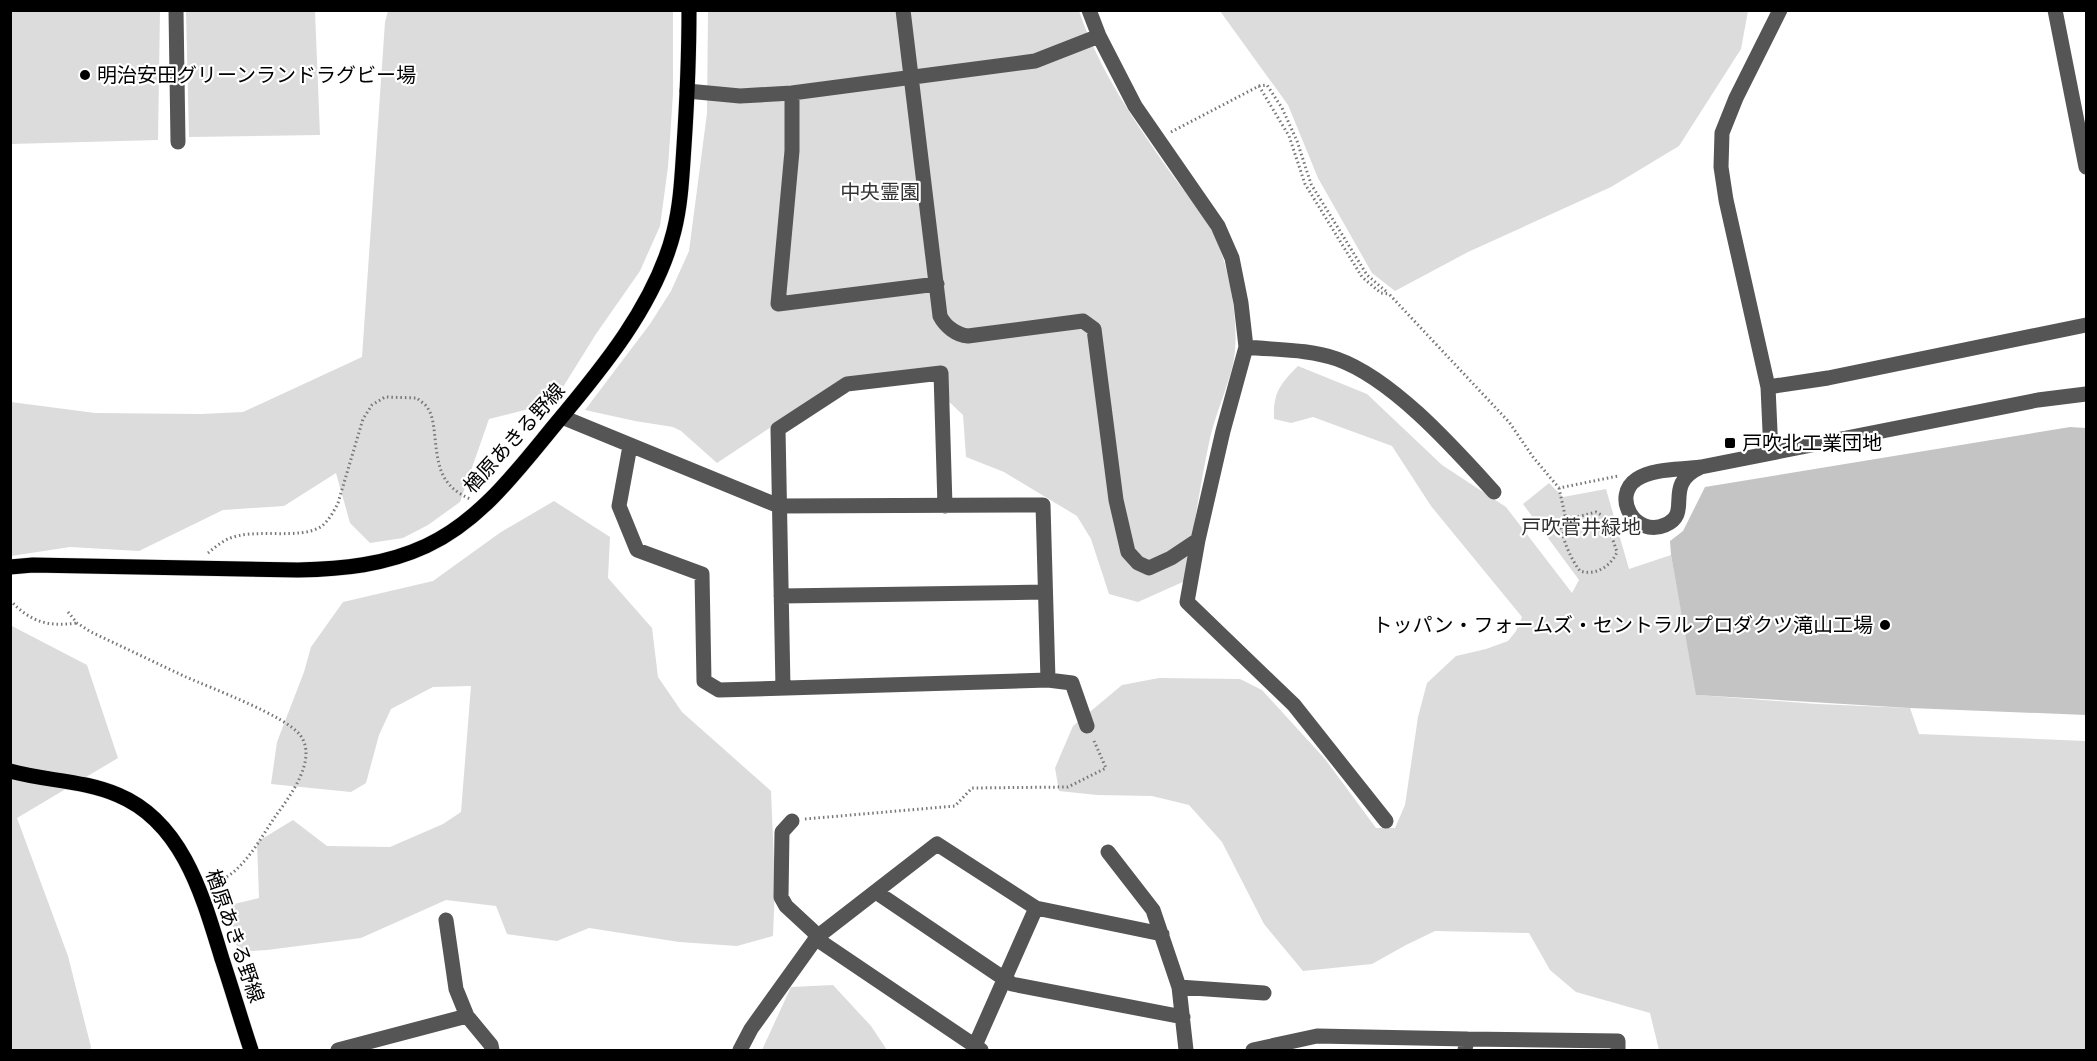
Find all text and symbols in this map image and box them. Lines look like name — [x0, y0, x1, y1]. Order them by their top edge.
place label: 明治安田グリーンランドラグビー場 — [97, 63, 416, 87]
marker: 明治安田グリーンランドラグビー場 — [78, 68, 92, 82]
park label: 中央霊園 — [840, 180, 920, 204]
street label: 楢原あきる野線 — [458, 378, 570, 498]
place label: 戸吹北工業団地 — [1742, 431, 1882, 455]
marker: 戸吹北工業団地 — [1723, 436, 1737, 450]
park label: 戸吹菅井緑地 — [1521, 515, 1641, 539]
place label: トッパン・フォームズ・セントラルプロダクツ滝山工場 — [1373, 613, 1873, 637]
marker: トッパン・フォームズ・セントラルプロダクツ滝山工場 — [1878, 618, 1892, 632]
street label: 楢原あきる野線 — [201, 866, 269, 1006]

